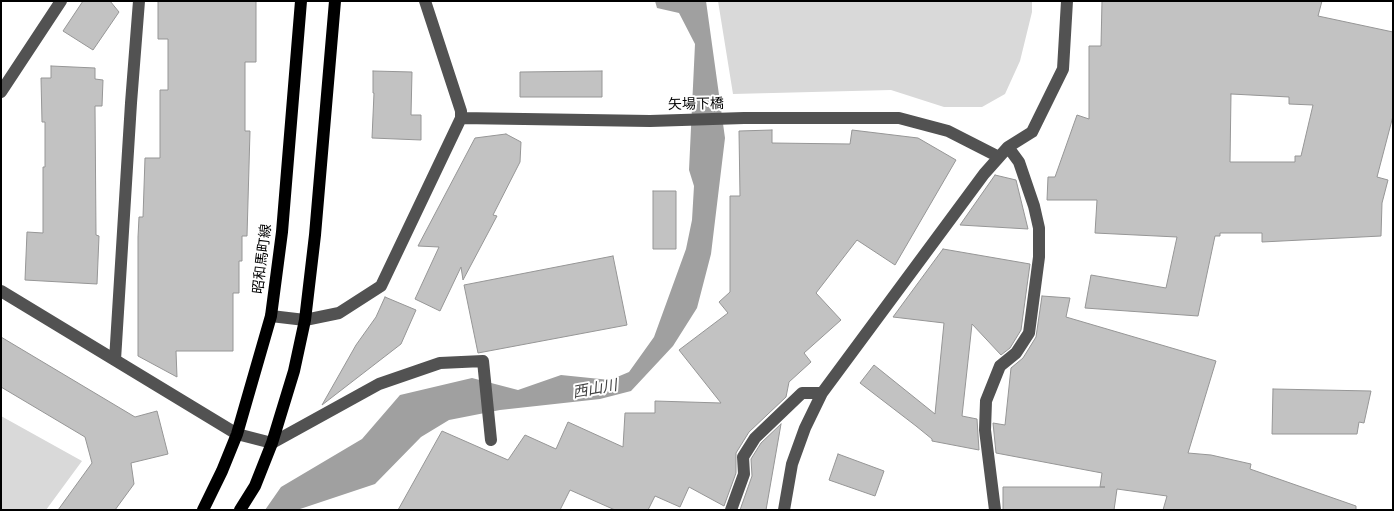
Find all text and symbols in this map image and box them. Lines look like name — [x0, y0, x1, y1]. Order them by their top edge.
street label: 矢場下橋 — [668, 96, 724, 114]
street label: 昭和馬町線 — [250, 223, 276, 295]
water label: 西山川 — [571, 377, 619, 403]

